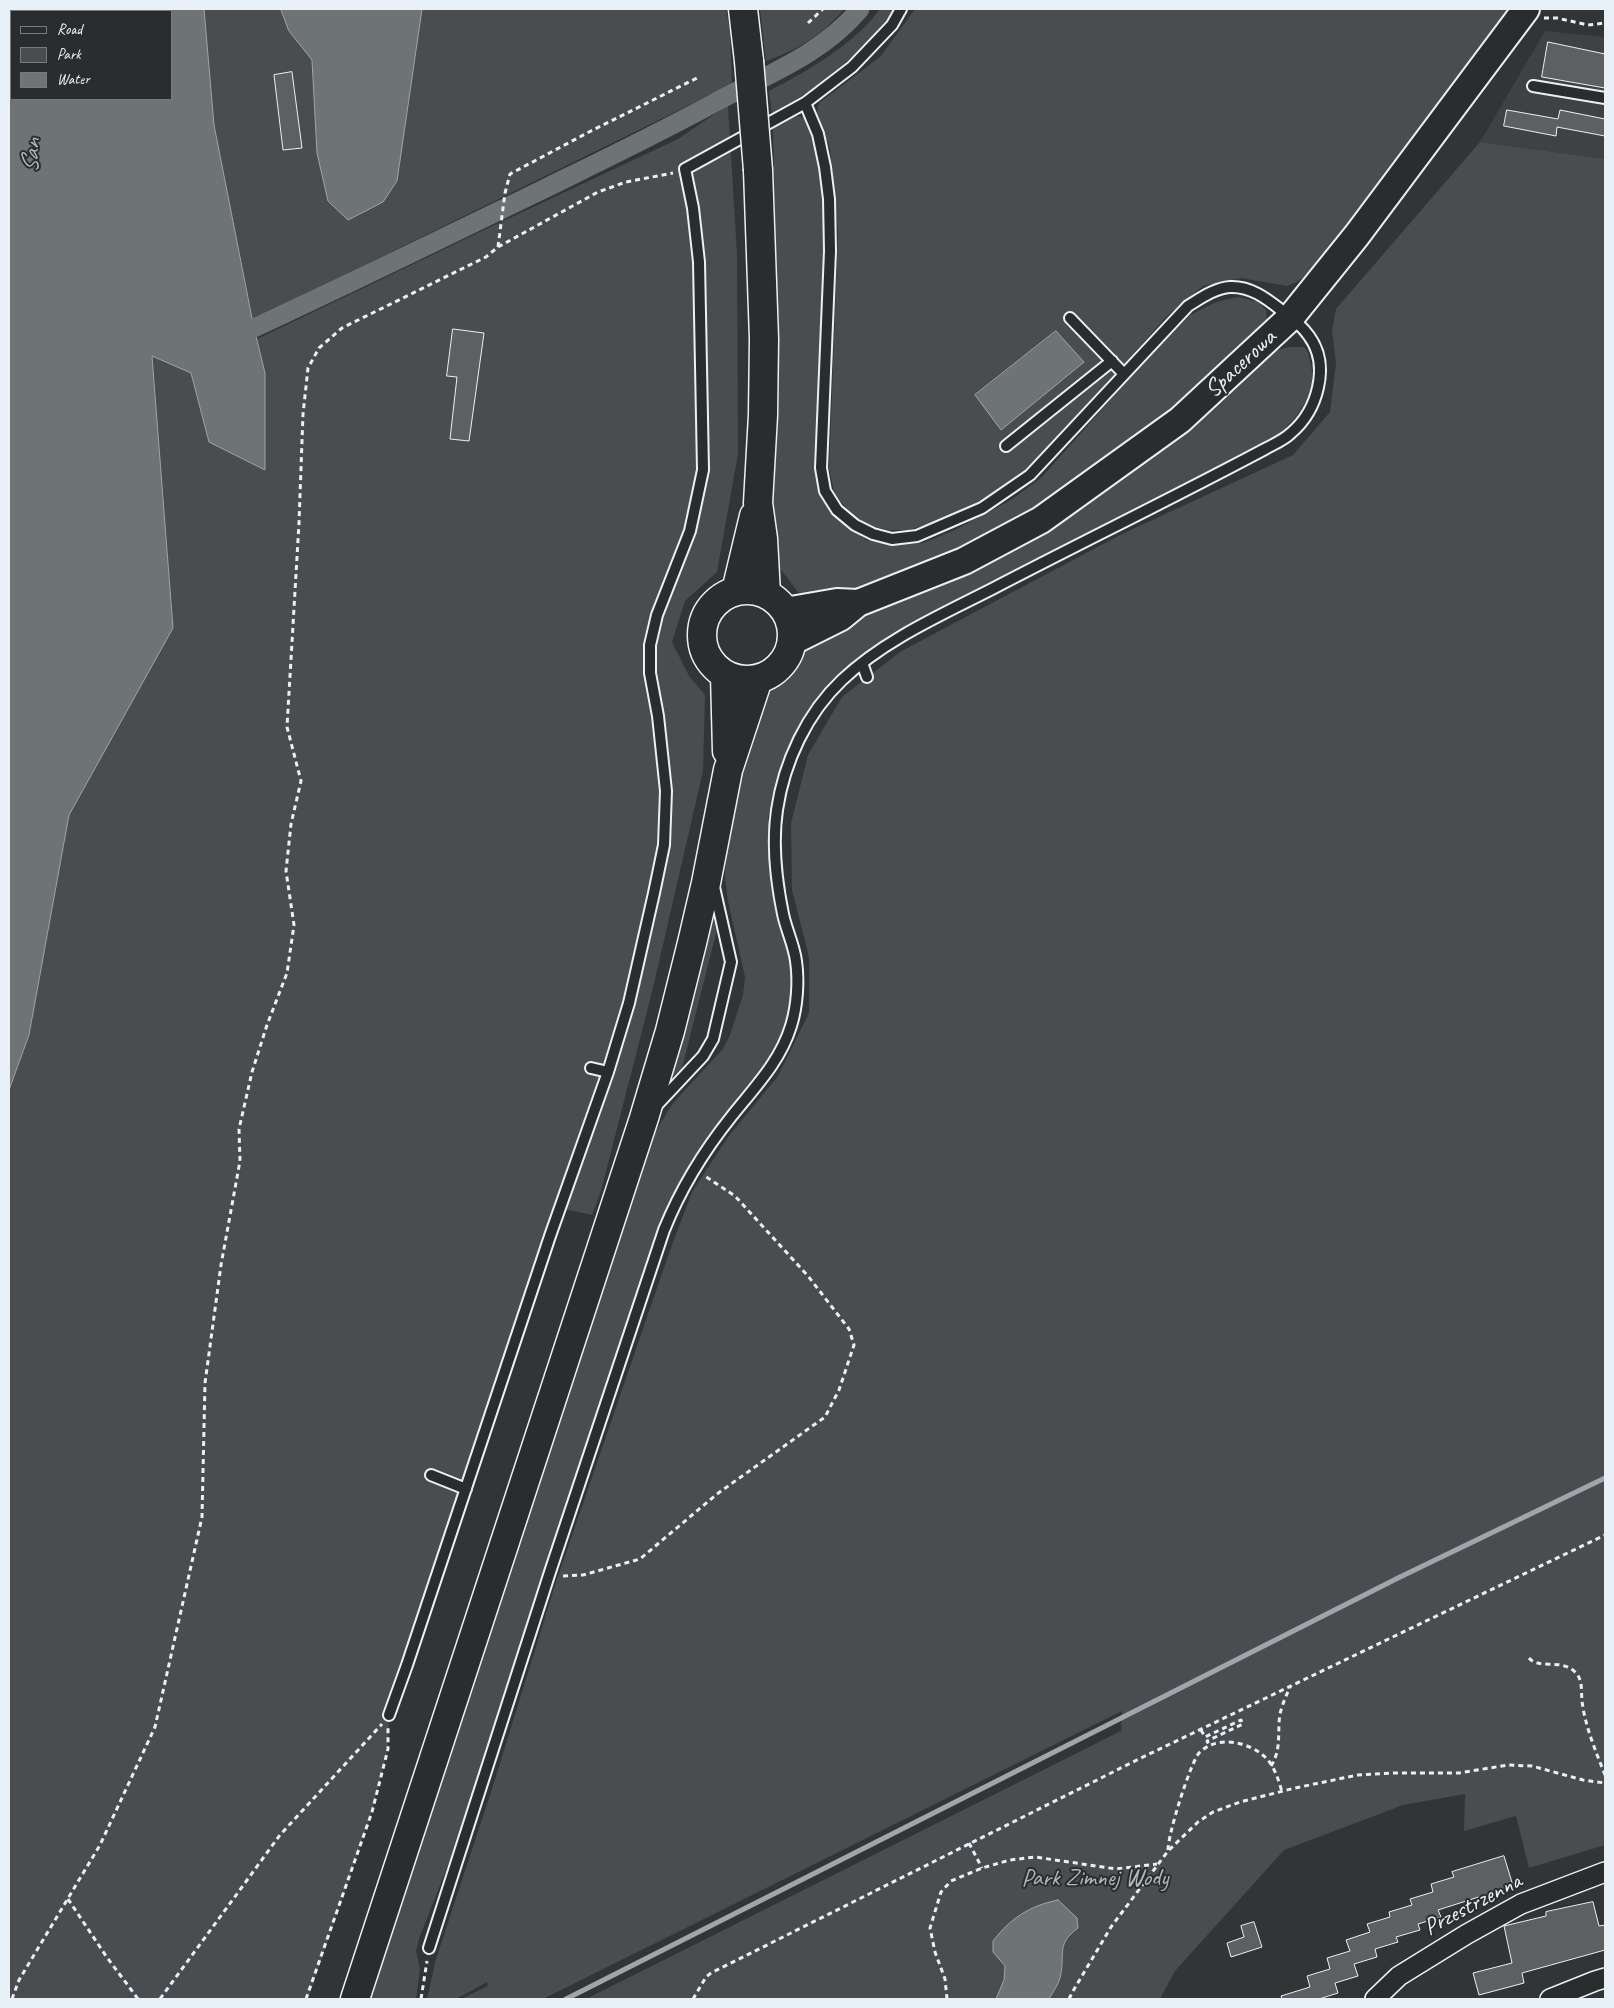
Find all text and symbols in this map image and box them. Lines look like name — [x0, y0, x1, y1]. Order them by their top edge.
legend — [10, 10, 172, 100]
text: Road — [57, 20, 82, 39]
text: Park — [57, 45, 81, 64]
text: Water — [57, 70, 90, 89]
water label: San — [16, 138, 48, 174]
street label: Spacerowa — [1199, 324, 1283, 404]
park label: Park Zimnej Wody — [1022, 1865, 1168, 1893]
street label: Przestrzenna — [1419, 1867, 1527, 1943]

